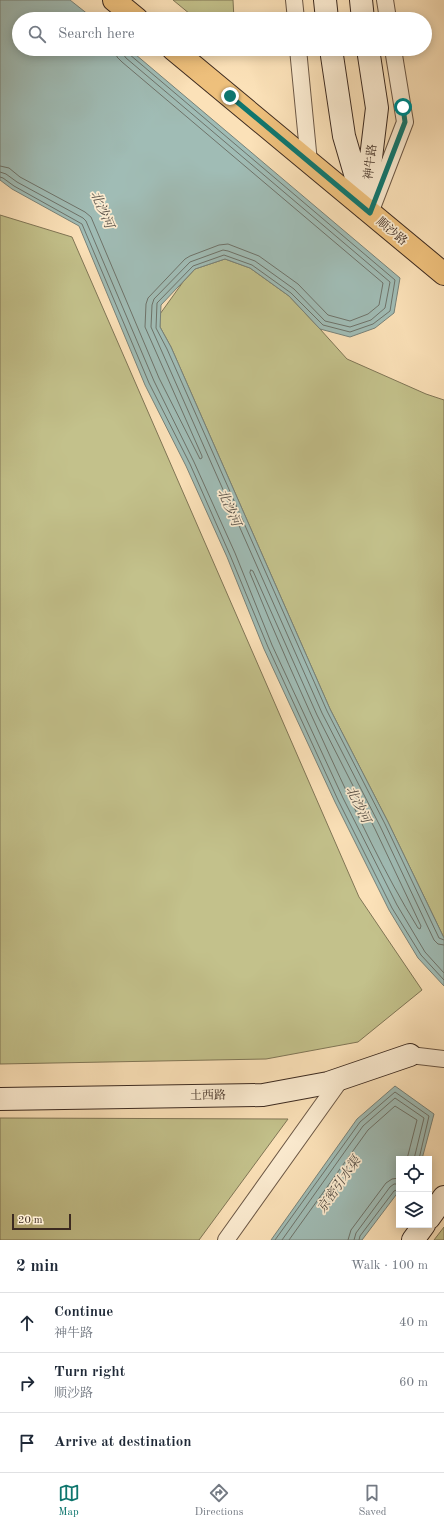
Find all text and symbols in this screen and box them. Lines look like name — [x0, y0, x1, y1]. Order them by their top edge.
search box — [12, 12, 432, 56]
icon: search — [26, 23, 48, 45]
text: Search here — [58, 27, 135, 42]
route end — [221, 87, 239, 105]
route start — [394, 98, 412, 116]
street label: 神牛路 — [361, 143, 379, 181]
water label: 北沙河 — [88, 189, 117, 232]
street label: 顺沙路 — [374, 214, 410, 248]
water label: 北沙河 — [215, 487, 244, 530]
water label: 北沙河 — [343, 784, 374, 827]
street label: 土西路 — [190, 1088, 226, 1102]
water label: 京密引水渠 — [314, 1152, 364, 1215]
map controls — [396, 1156, 432, 1228]
button: locate — [396, 1156, 432, 1192]
button: layers — [396, 1192, 432, 1228]
scale bar — [12, 1212, 71, 1231]
text: 20 m — [18, 1215, 43, 1226]
text: 2 min — [16, 1258, 59, 1275]
text: Walk · 100 m — [351, 1259, 428, 1272]
text: Continue — [54, 1305, 113, 1320]
icon: ahead — [16, 1312, 38, 1334]
text: 40 m — [399, 1316, 428, 1329]
text: 神牛路 — [54, 1327, 93, 1340]
text: Turn right — [54, 1365, 125, 1380]
icon: right — [16, 1372, 38, 1394]
text: 60 m — [399, 1376, 428, 1389]
text: 顺沙路 — [54, 1387, 93, 1400]
icon: arrive — [16, 1432, 38, 1454]
text: Arrive at destination — [54, 1435, 192, 1450]
tab: Map — [58, 1482, 80, 1520]
tab: Directions — [195, 1482, 243, 1520]
tab: Saved — [358, 1482, 386, 1520]

